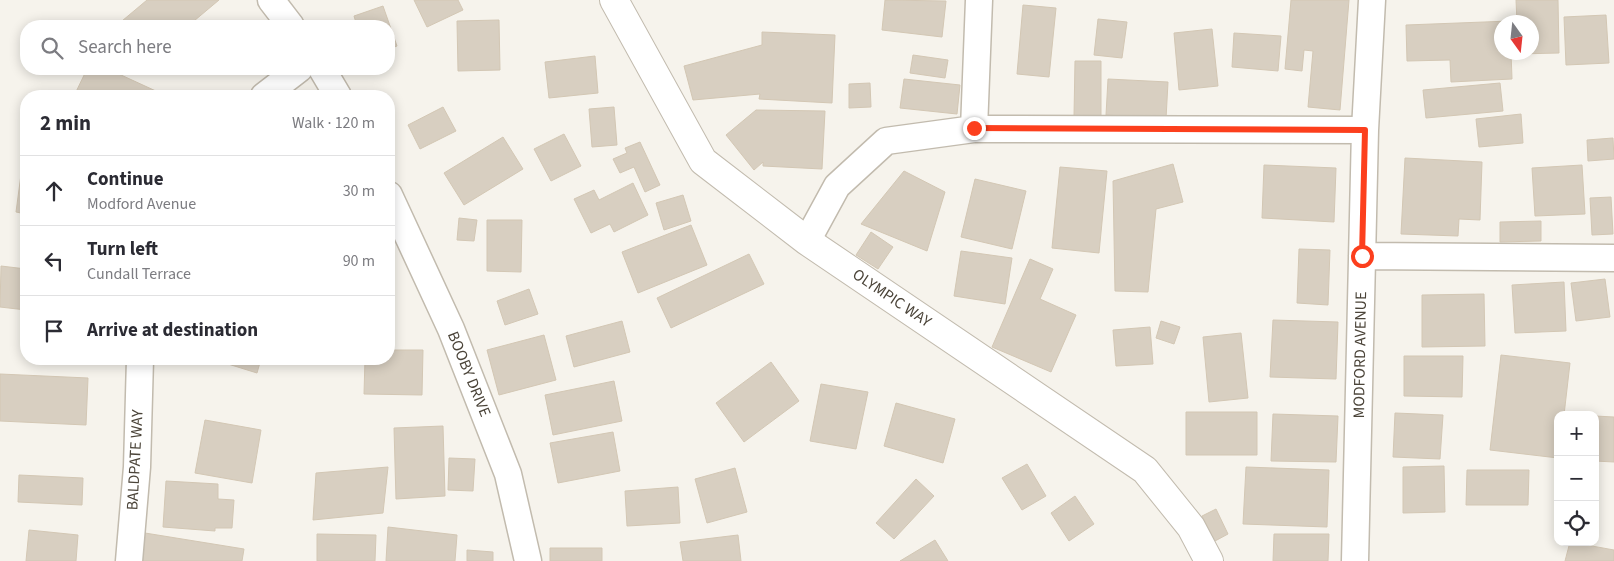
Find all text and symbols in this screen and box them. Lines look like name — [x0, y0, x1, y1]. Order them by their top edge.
north arrow — [1494, 15, 1539, 60]
search box — [20, 20, 395, 75]
icon: search — [38, 34, 66, 62]
text: Search here — [78, 34, 172, 61]
text: 2 min — [40, 108, 91, 138]
text: Walk · 120 m — [292, 112, 375, 134]
route end — [963, 117, 986, 140]
text: Continue — [87, 166, 164, 193]
icon: ahead — [40, 177, 68, 205]
text: 30 m — [343, 180, 375, 202]
text: Modford Avenue — [87, 193, 196, 215]
text: Turn left — [87, 236, 158, 263]
route start — [1351, 245, 1374, 268]
icon: left — [40, 247, 68, 275]
text: 90 m — [343, 250, 375, 272]
text: Cundall Terrace — [87, 263, 191, 285]
street label: OLYMPIC WAY — [848, 264, 936, 333]
street label: MODFORD AVENUE — [1348, 291, 1372, 419]
icon: arrive — [40, 317, 68, 345]
text: Arrive at destination — [87, 317, 258, 344]
street label: BOOBY DRIVE — [442, 328, 496, 420]
street label: BALDPATE WAY — [121, 409, 149, 511]
map controls — [1554, 411, 1599, 546]
button: + — [1554, 411, 1599, 456]
button: − — [1554, 456, 1599, 501]
button: locate — [1554, 501, 1599, 546]

